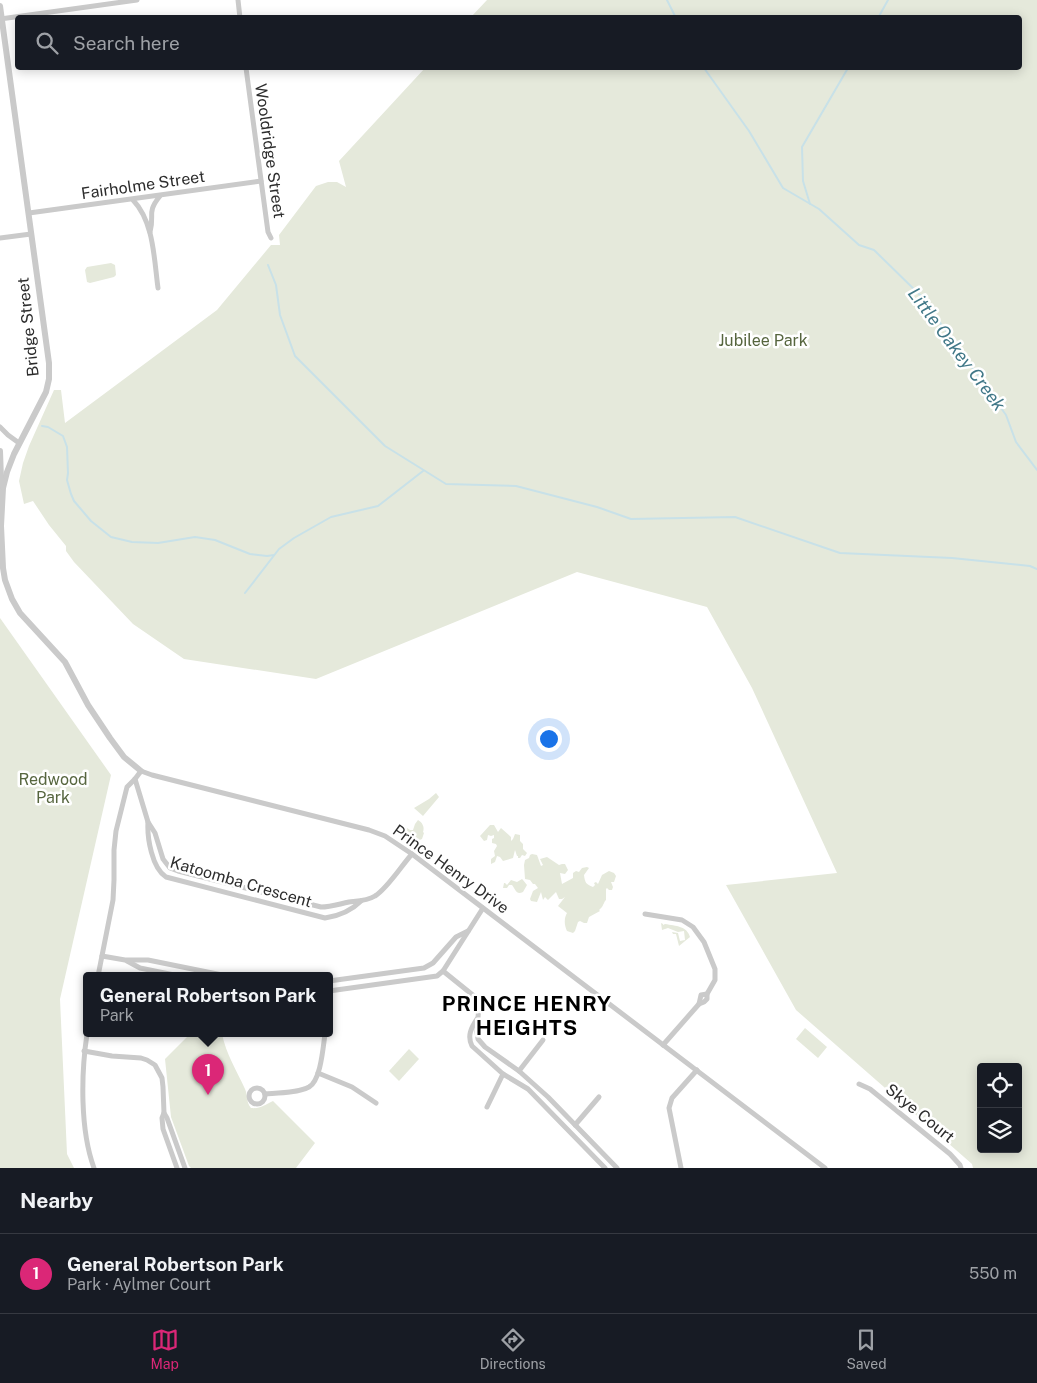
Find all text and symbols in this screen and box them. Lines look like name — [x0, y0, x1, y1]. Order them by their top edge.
search box — [15, 15, 1022, 70]
icon: search — [33, 29, 61, 57]
text: Search here — [73, 32, 180, 54]
street label: Wooldridge Street — [251, 82, 289, 220]
street label: Fairholme Street — [80, 167, 206, 203]
street label: Bridge Street — [13, 276, 43, 378]
water label: Little Oakey Creek — [904, 283, 1010, 415]
park label: Jubilee Park — [718, 331, 808, 350]
your location — [536, 726, 562, 752]
park label: Redwood Park — [18, 770, 88, 807]
street label: Prince Henry Drive — [389, 821, 513, 917]
street label: Katoomba Crescent — [168, 853, 314, 911]
popup — [83, 972, 333, 1037]
text: General Robertson Park — [100, 984, 316, 1006]
district label: PRINCE HENRY HEIGHTS — [442, 991, 612, 1040]
text: Park — [100, 1006, 134, 1025]
pin: 1 — [192, 1054, 224, 1095]
map controls — [977, 1063, 1022, 1153]
button: locate — [977, 1063, 1022, 1108]
street label: Skye Court — [882, 1080, 958, 1146]
button: layers — [977, 1108, 1022, 1153]
text: Nearby — [20, 1188, 93, 1213]
text: General Robertson Park — [67, 1253, 284, 1275]
text: 1 — [33, 1264, 39, 1283]
text: 550 m — [969, 1264, 1017, 1283]
text: Park · Aylmer Court — [67, 1275, 211, 1294]
tab: Map — [150, 1326, 179, 1372]
tab: Directions — [480, 1326, 546, 1372]
tab: Saved — [846, 1326, 887, 1372]

